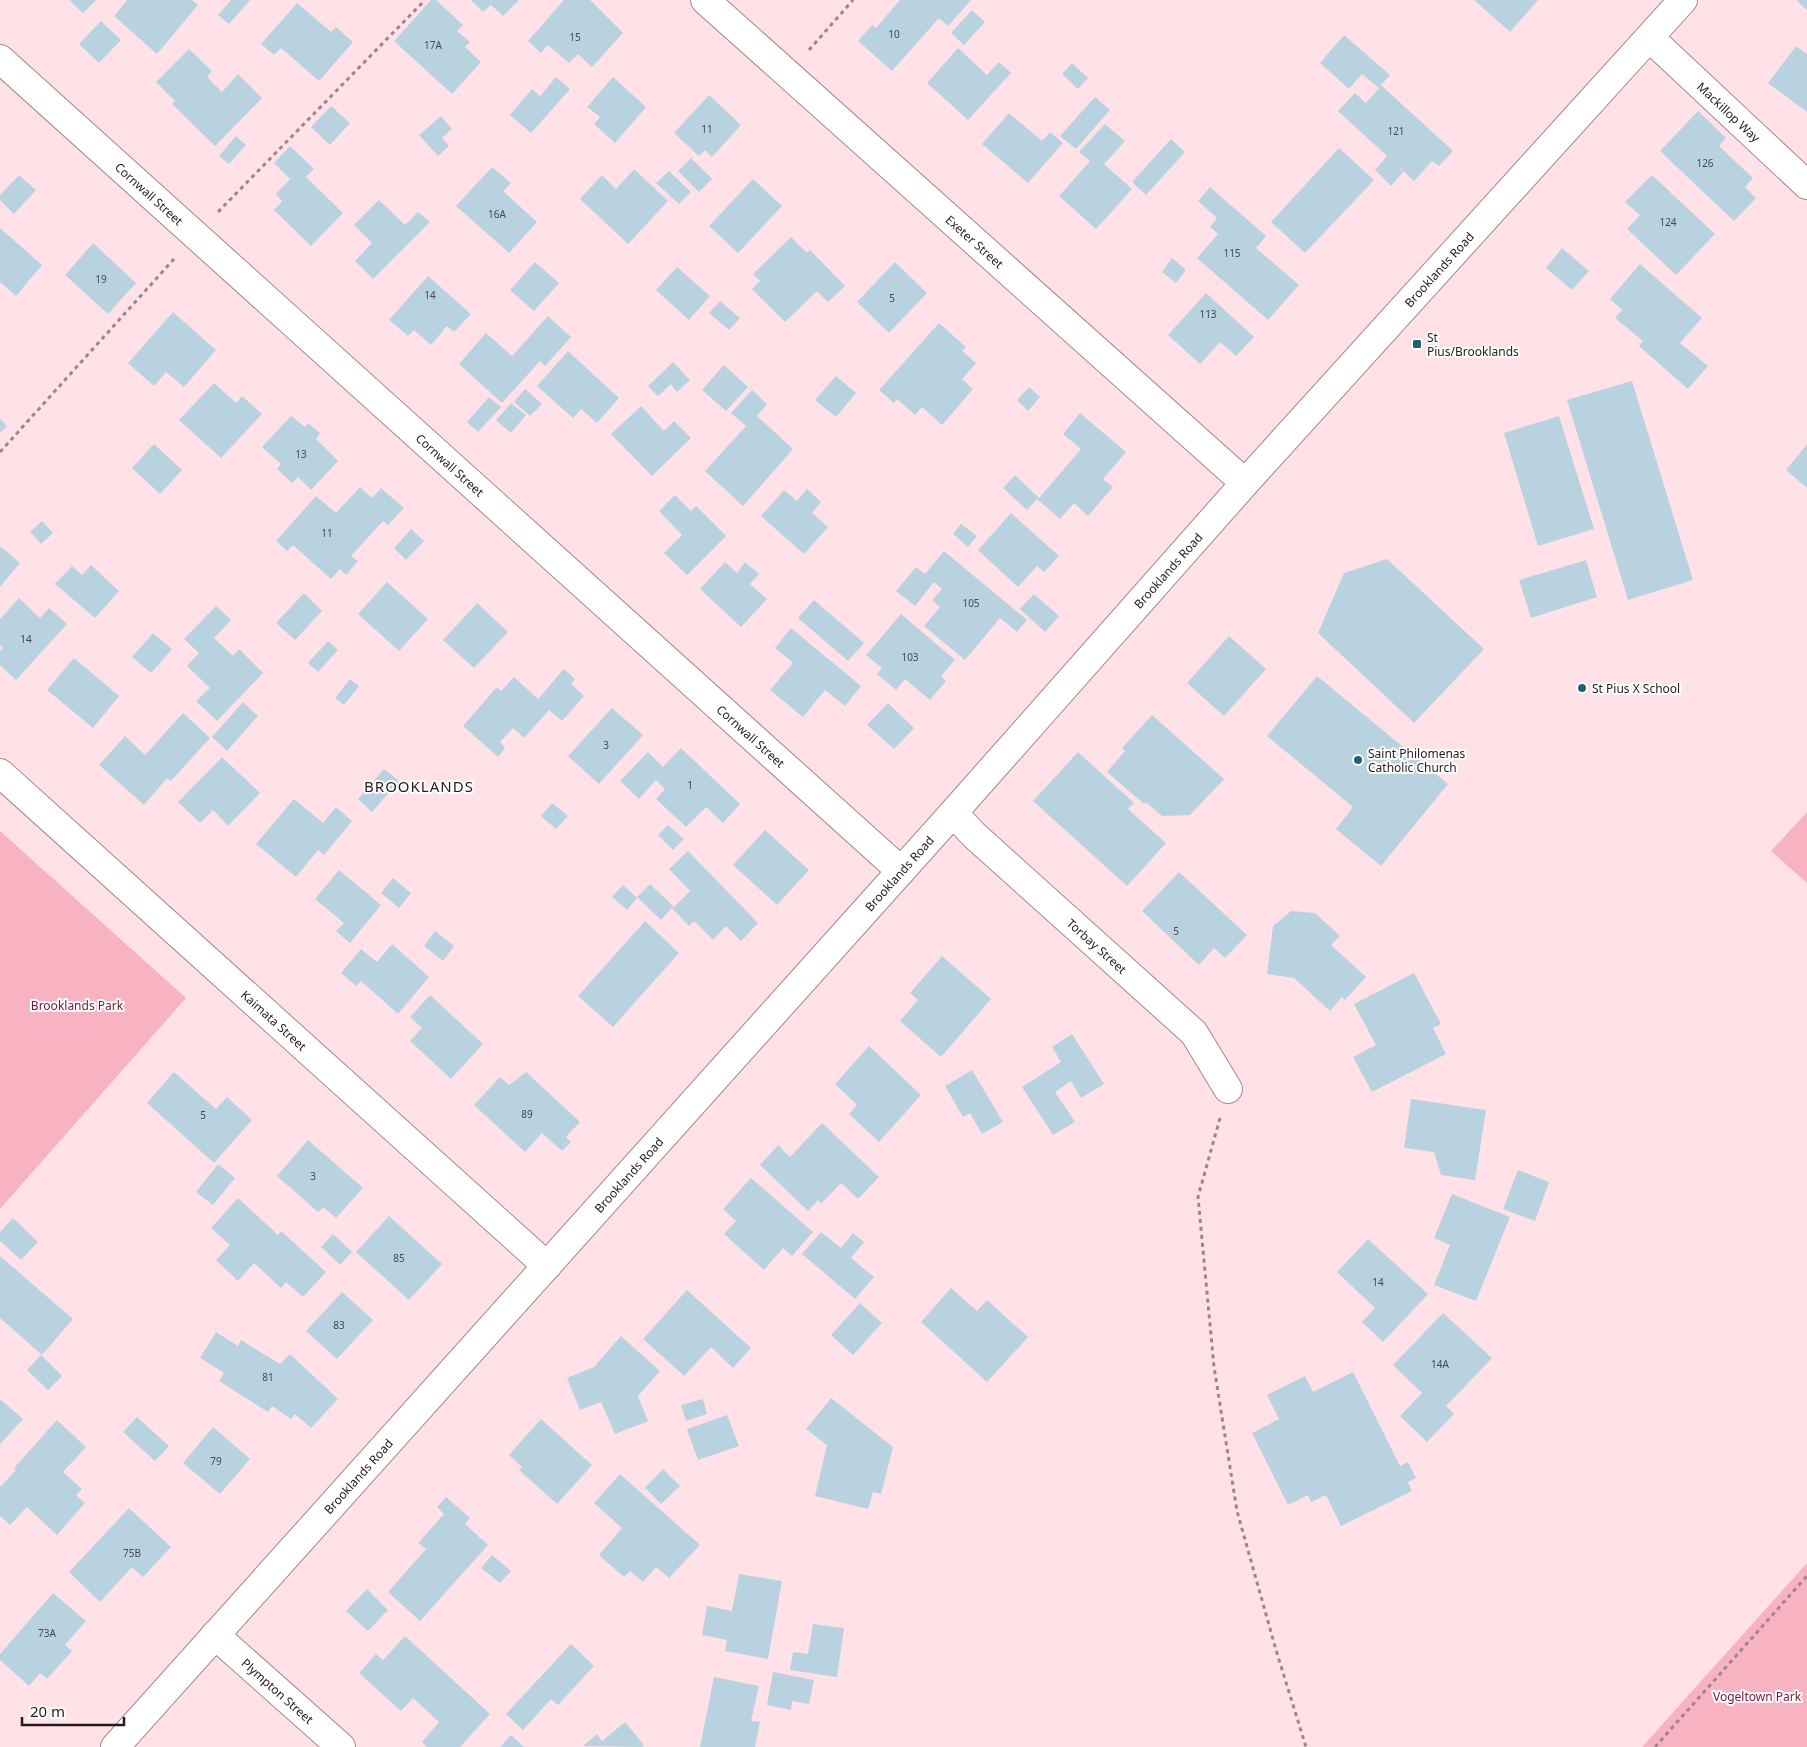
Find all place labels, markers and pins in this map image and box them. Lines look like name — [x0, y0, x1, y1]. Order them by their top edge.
place label: St Pius/Brooklands — [1427, 329, 1519, 360]
marker: St Pius/Brooklands — [1411, 338, 1423, 350]
place label: St Pius X School — [1592, 680, 1680, 697]
marker: St Pius X School — [1576, 682, 1588, 694]
place label: Saint Philomenas Catholic Church — [1368, 745, 1466, 776]
marker: Saint Philomenas Catholic Church — [1352, 754, 1364, 766]

